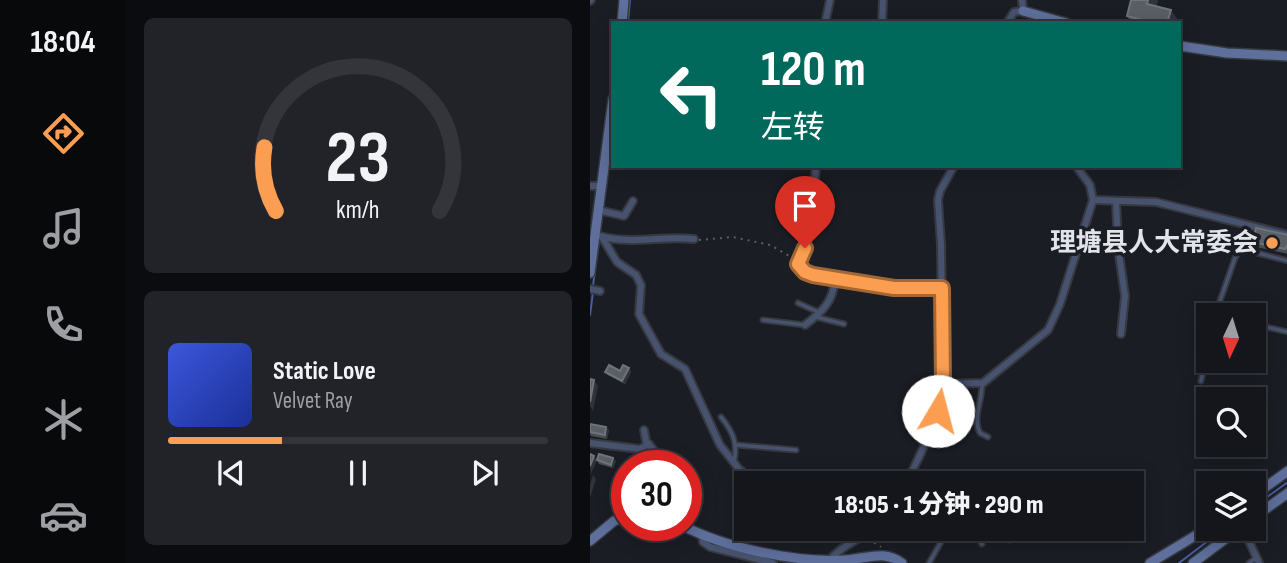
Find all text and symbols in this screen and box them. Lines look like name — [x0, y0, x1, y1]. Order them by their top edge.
text: 18:04 — [31, 23, 95, 62]
text: 120 m — [761, 41, 866, 100]
icon: left — [646, 49, 737, 140]
icon: directions — [39, 109, 88, 158]
text: 左转 — [761, 109, 825, 148]
text: 23 — [326, 116, 390, 204]
pin — [775, 176, 835, 248]
icon: arrive — [786, 187, 824, 225]
text: km/h — [336, 195, 380, 226]
icon: music — [39, 204, 88, 253]
place label: 理塘县人大常委会 — [1050, 228, 1258, 259]
marker: 理塘县人大常委会 — [1264, 235, 1280, 251]
icon: phone — [39, 300, 88, 349]
north arrow — [1196, 303, 1266, 373]
map controls — [1196, 303, 1266, 541]
text: Static Love — [273, 356, 376, 387]
position arrow — [901, 374, 975, 448]
text: Velvet Ray — [273, 387, 353, 415]
button: search — [1196, 387, 1266, 457]
icon: climate — [39, 395, 88, 444]
speed limit sign: 30 — [611, 450, 702, 541]
icon: previous — [212, 454, 250, 492]
icon: pause — [339, 454, 377, 492]
icon: next — [466, 454, 504, 492]
button: layers — [1196, 471, 1266, 541]
text: 18:05 · 1 分钟 · 290 m — [835, 490, 1043, 521]
icon: car — [39, 491, 88, 540]

